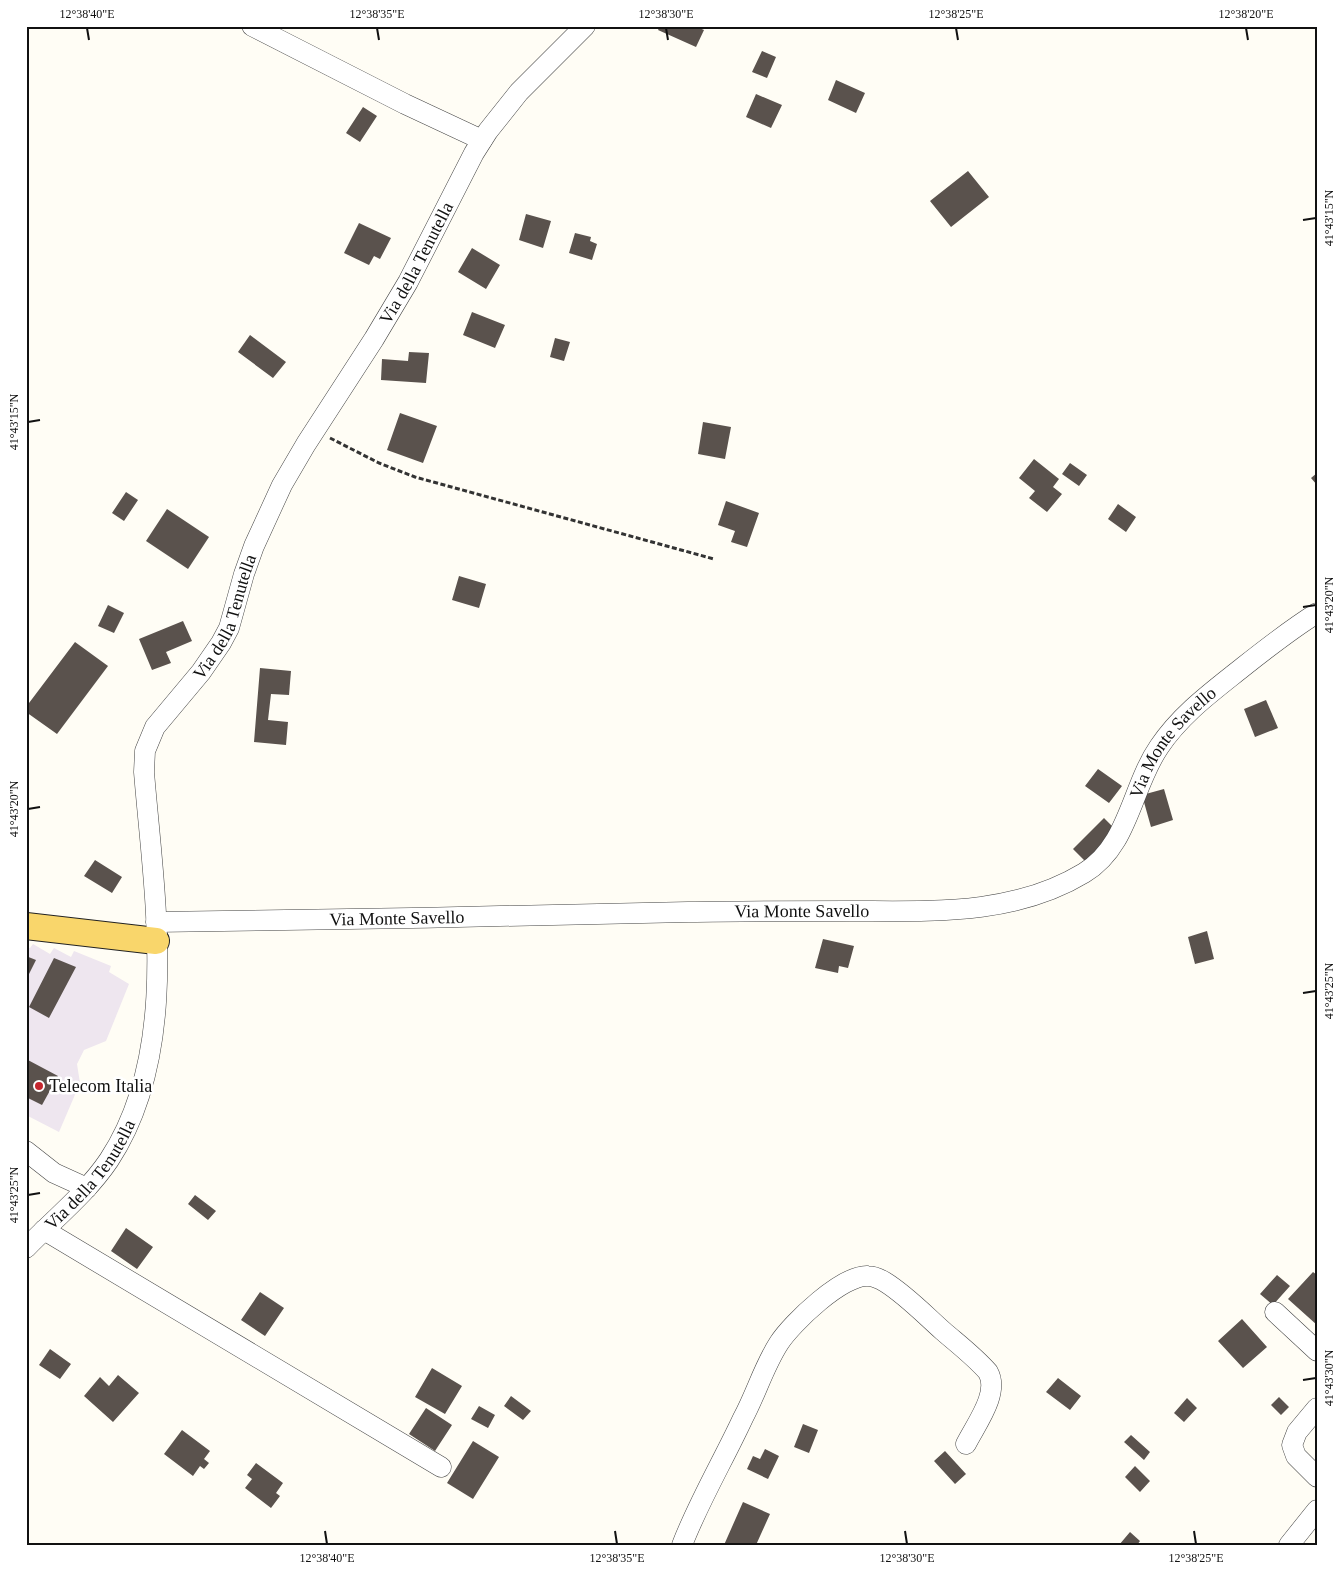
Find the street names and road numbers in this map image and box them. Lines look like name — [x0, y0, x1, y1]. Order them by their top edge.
street label: Via della Tenutella — [375, 199, 457, 327]
street label: Via della Tenutella — [189, 552, 260, 684]
street label: Via Monte Savello — [1126, 683, 1220, 801]
street label: Via Monte Savello — [734, 901, 869, 921]
street label: Via Monte Savello — [329, 907, 465, 929]
street label: Via della Tenutella — [41, 1117, 139, 1234]

